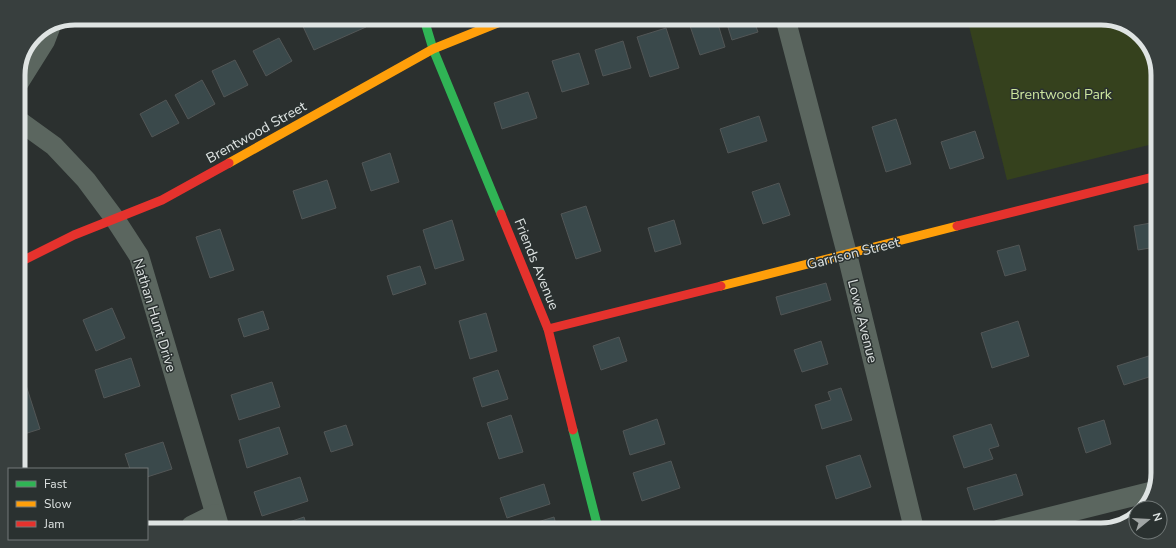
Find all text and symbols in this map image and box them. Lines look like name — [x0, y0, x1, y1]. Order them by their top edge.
park label: Brentwood Park — [1010, 85, 1113, 104]
street label: Brentwood Street — [203, 97, 310, 168]
street label: Friends Avenue — [509, 216, 564, 313]
street label: Garrison Street — [805, 233, 902, 274]
street label: Nathan Hunt Drive — [128, 256, 181, 374]
street label: Lowe Avenue — [843, 277, 882, 365]
legend — [8, 468, 148, 540]
text: Fast — [44, 476, 67, 492]
text: Slow — [44, 496, 72, 512]
north arrow — [1128, 500, 1168, 540]
text: N — [1149, 511, 1165, 523]
text: Jam — [43, 516, 65, 532]

